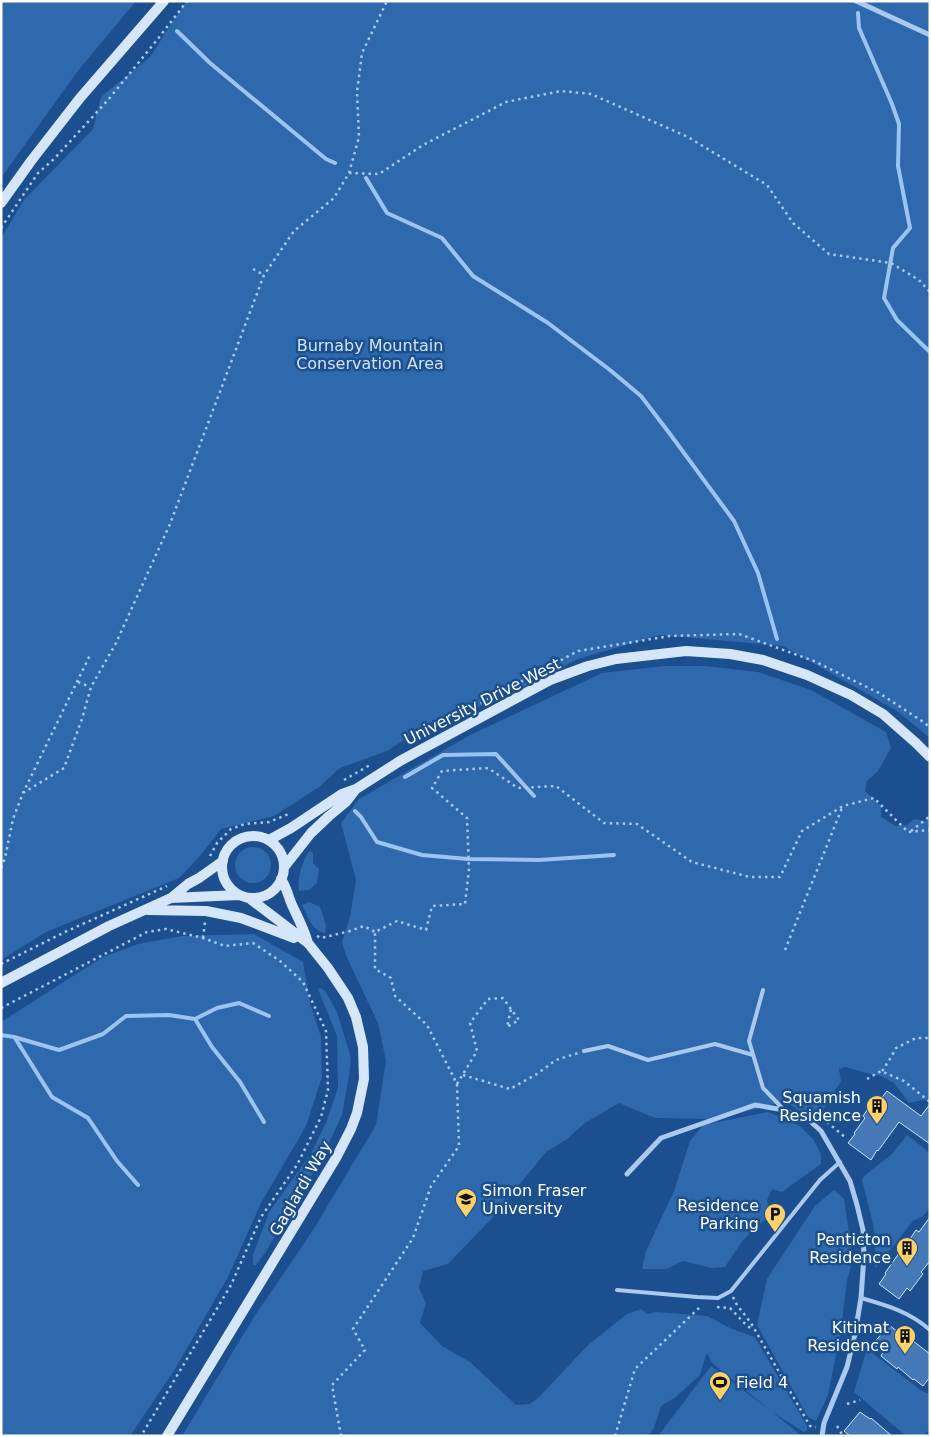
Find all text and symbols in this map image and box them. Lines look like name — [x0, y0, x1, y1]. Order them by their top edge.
park label: Burnaby Mountain Conservation Area — [296, 336, 444, 373]
street label: University Drive West — [401, 654, 564, 749]
place label: Squamish Residence — [779, 1088, 861, 1125]
building icon: Squamish Residence — [865, 1094, 889, 1125]
street label: Gaglardi Way — [266, 1137, 335, 1239]
place label: Simon Fraser University — [482, 1181, 587, 1218]
school or university icon: Simon Fraser University — [454, 1187, 478, 1218]
place label: Residence Parking — [677, 1196, 759, 1233]
parking icon: Residence Parking — [763, 1202, 787, 1233]
place label: Penticton Residence — [809, 1230, 891, 1267]
building icon: Penticton Residence — [895, 1236, 919, 1267]
place label: Kitimat Residence — [807, 1318, 889, 1355]
building icon: Kitimat Residence — [893, 1324, 917, 1355]
sports icon: Field 4 — [708, 1370, 732, 1401]
place label: Field 4 — [736, 1373, 788, 1392]

